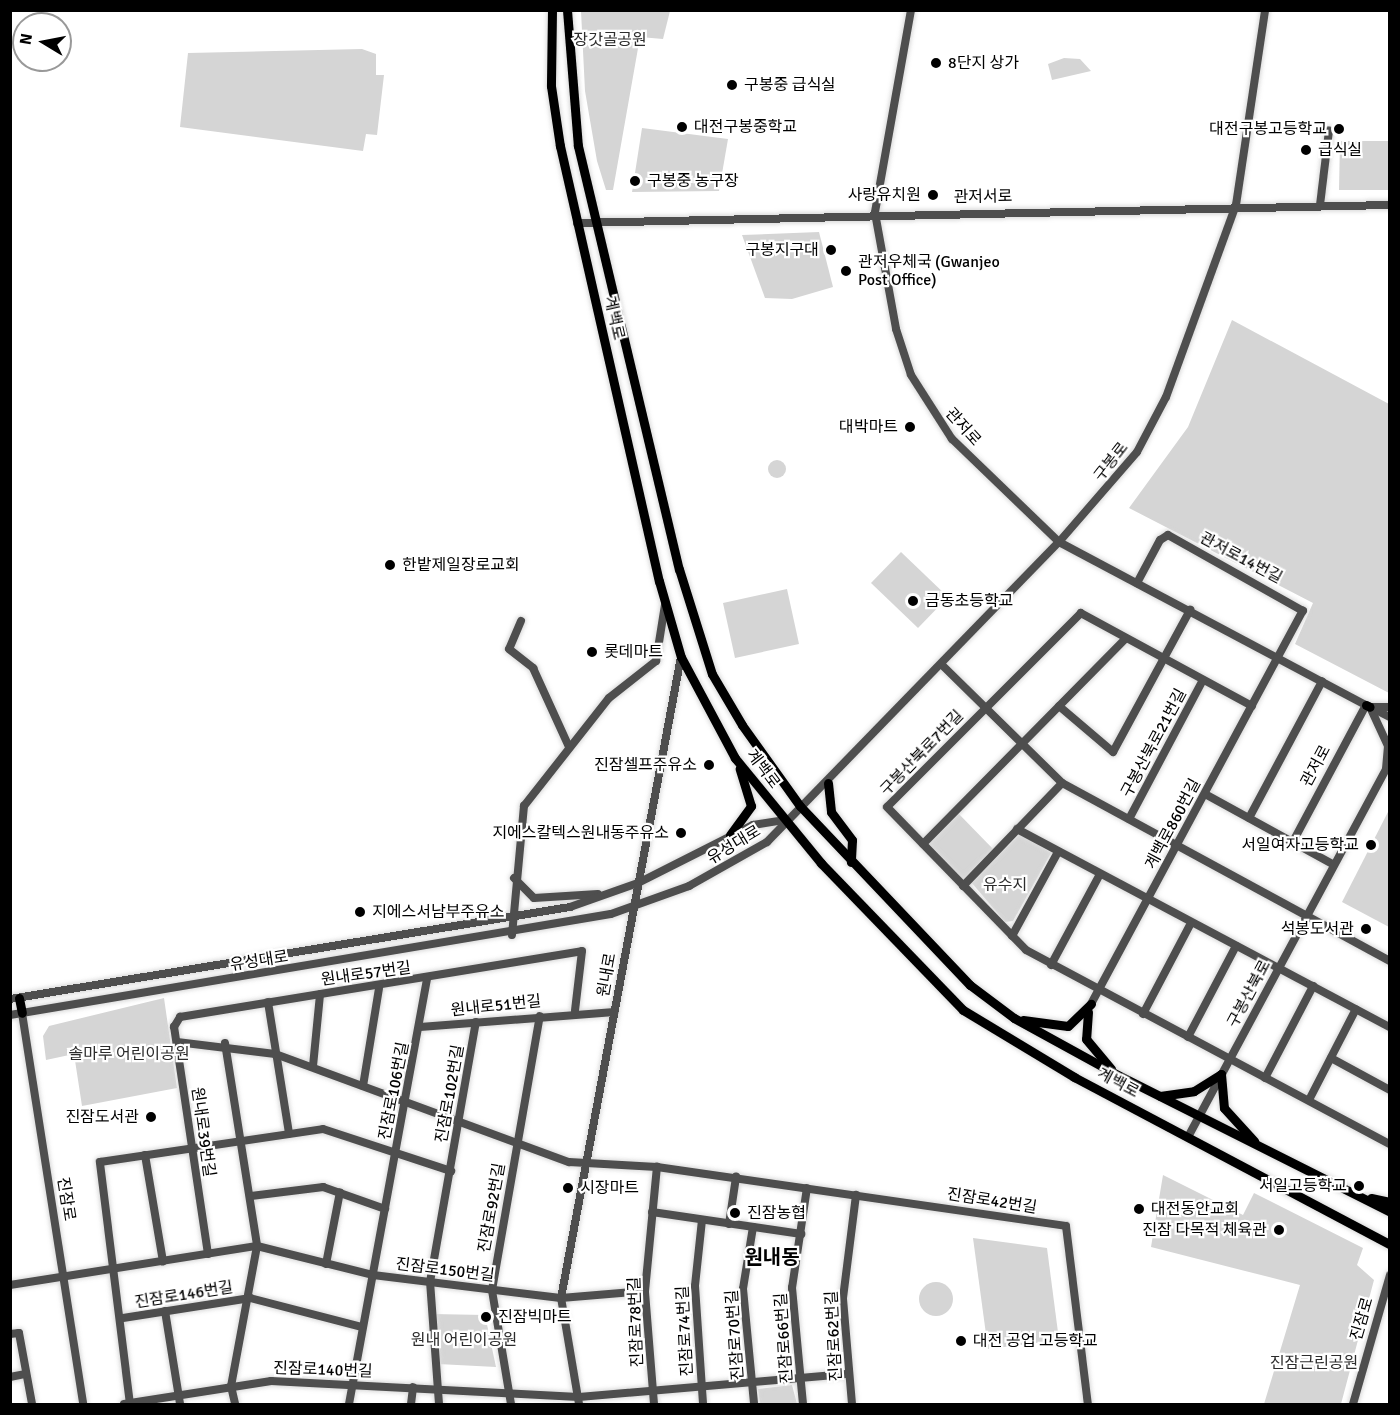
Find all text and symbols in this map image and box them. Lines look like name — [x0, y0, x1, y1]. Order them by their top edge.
north arrow — [12, 12, 72, 72]
park label: 장갓골공원 — [573, 30, 647, 50]
text: N — [15, 32, 37, 46]
place label: 8단지 상가 — [948, 53, 1019, 73]
marker: 8단지 상가 — [929, 56, 943, 70]
place label: 구봉중 급식실 — [744, 75, 836, 95]
marker: 구봉중 급식실 — [725, 78, 739, 92]
place label: 대전구봉중학교 — [694, 117, 797, 137]
place label: 대전구봉고등학교 — [1209, 119, 1327, 139]
marker: 대전구봉중학교 — [675, 120, 689, 134]
marker: 대전구봉고등학교 — [1332, 122, 1346, 136]
place label: 급식실 — [1318, 140, 1362, 160]
marker: 급식실 — [1299, 143, 1313, 157]
place label: 구봉중 농구장 — [647, 171, 739, 191]
marker: 구봉중 농구장 — [628, 174, 642, 188]
place label: 사랑유치원 — [847, 185, 921, 205]
street label: 관저서로 — [953, 187, 1013, 207]
marker: 사랑유치원 — [926, 188, 940, 202]
place label: 구봉지구대 — [745, 240, 819, 260]
marker: 구봉지구대 — [824, 243, 838, 257]
place label: 관저우체국 (Gwanjeo Post Office) — [858, 252, 1000, 290]
marker: 관저우체국 (Gwanjeo Post Office) — [839, 264, 853, 278]
street label: 계백로 — [600, 294, 628, 342]
street label: 관저로 — [941, 404, 985, 450]
place label: 대박마트 — [839, 417, 898, 437]
marker: 대박마트 — [903, 420, 917, 434]
street label: 구봉로 — [1090, 439, 1132, 485]
street label: 관저로14번길 — [1196, 528, 1286, 588]
place label: 한밭제일장로교회 — [402, 555, 520, 575]
marker: 한밭제일장로교회 — [383, 558, 397, 572]
place label: 금동초등학교 — [925, 591, 1013, 611]
marker: 금동초등학교 — [906, 594, 920, 608]
place label: 롯데마트 — [604, 642, 663, 662]
marker: 롯데마트 — [585, 645, 599, 659]
street label: 구봉산북로21번길 — [1117, 685, 1191, 801]
street label: 구봉산북로7번길 — [876, 706, 968, 800]
street label: 관저로 — [1297, 742, 1335, 790]
street label: 계백로 — [742, 746, 784, 792]
place label: 진잠셀프주유소 — [594, 755, 697, 775]
marker: 진잠셀프주유소 — [702, 758, 716, 772]
street label: 계백로860번길 — [1141, 776, 1205, 872]
street label: 유성대로 — [704, 822, 764, 868]
place label: 지에스칼텍스원내동주유소 — [492, 823, 669, 843]
marker: 지에스칼텍스원내동주유소 — [674, 826, 688, 840]
place label: 서일여자고등학교 — [1241, 835, 1359, 855]
marker: 서일여자고등학교 — [1364, 838, 1378, 852]
park label: 유수지 — [983, 875, 1027, 895]
place label: 지에스서남부주유소 — [372, 902, 504, 922]
marker: 지에스서남부주유소 — [353, 905, 367, 919]
place label: 석봉도서관 — [1280, 919, 1354, 939]
marker: 석봉도서관 — [1359, 922, 1373, 936]
street label: 유성대로 — [228, 947, 290, 975]
street label: 원내로 — [594, 952, 620, 998]
street label: 구봉산북로 — [1223, 957, 1275, 1031]
street label: 원내로57번길 — [320, 958, 412, 990]
street label: 원내로51번길 — [450, 992, 542, 1020]
street label: 진잠로106번길 — [375, 1040, 413, 1142]
street label: 진잠로102번길 — [432, 1043, 468, 1145]
park label: 솔마루 어린이공원 — [68, 1044, 190, 1064]
street label: 계백로 — [1094, 1064, 1142, 1102]
street label: 원내로39번길 — [187, 1086, 219, 1178]
place label: 진잠도서관 — [65, 1107, 139, 1127]
marker: 진잠도서관 — [144, 1110, 158, 1124]
street label: 진잠로92번길 — [475, 1162, 509, 1254]
street label: 진잠로 — [53, 1176, 79, 1222]
place label: 서일고등학교 — [1259, 1176, 1347, 1196]
place label: 시장마트 — [580, 1178, 639, 1198]
marker: 서일고등학교 — [1352, 1179, 1366, 1193]
marker: 시장마트 — [561, 1181, 575, 1195]
street label: 진잠로42번길 — [946, 1184, 1038, 1218]
place label: 대전동안교회 — [1151, 1199, 1239, 1219]
marker: 대전동안교회 — [1132, 1202, 1146, 1216]
place label: 진잠농협 — [747, 1203, 806, 1223]
marker: 진잠농협 — [728, 1206, 742, 1220]
place label: 진잠 다목적 체육관 — [1142, 1220, 1267, 1240]
marker: 진잠 다목적 체육관 — [1272, 1223, 1286, 1237]
district label: 원내동 — [744, 1245, 800, 1269]
street label: 진잠로150번길 — [394, 1254, 496, 1286]
street label: 진잠로78번길 — [625, 1276, 647, 1368]
street label: 진잠로146번길 — [133, 1278, 235, 1312]
street label: 진잠로74번길 — [673, 1285, 697, 1377]
street label: 진잠로70번길 — [722, 1289, 748, 1381]
street label: 진잠로62번길 — [822, 1290, 846, 1382]
street label: 진잠로66번길 — [771, 1292, 797, 1384]
street label: 진잠로 — [1347, 1295, 1377, 1343]
place label: 진잠빅마트 — [498, 1307, 572, 1327]
marker: 진잠빅마트 — [479, 1310, 493, 1324]
park label: 원내 어린이공원 — [411, 1330, 517, 1350]
place label: 대전 공업 고등학교 — [973, 1331, 1098, 1351]
marker: 대전 공업 고등학교 — [954, 1334, 968, 1348]
park label: 진잠근린공원 — [1270, 1353, 1358, 1373]
street label: 진잠로140번길 — [273, 1359, 373, 1381]

